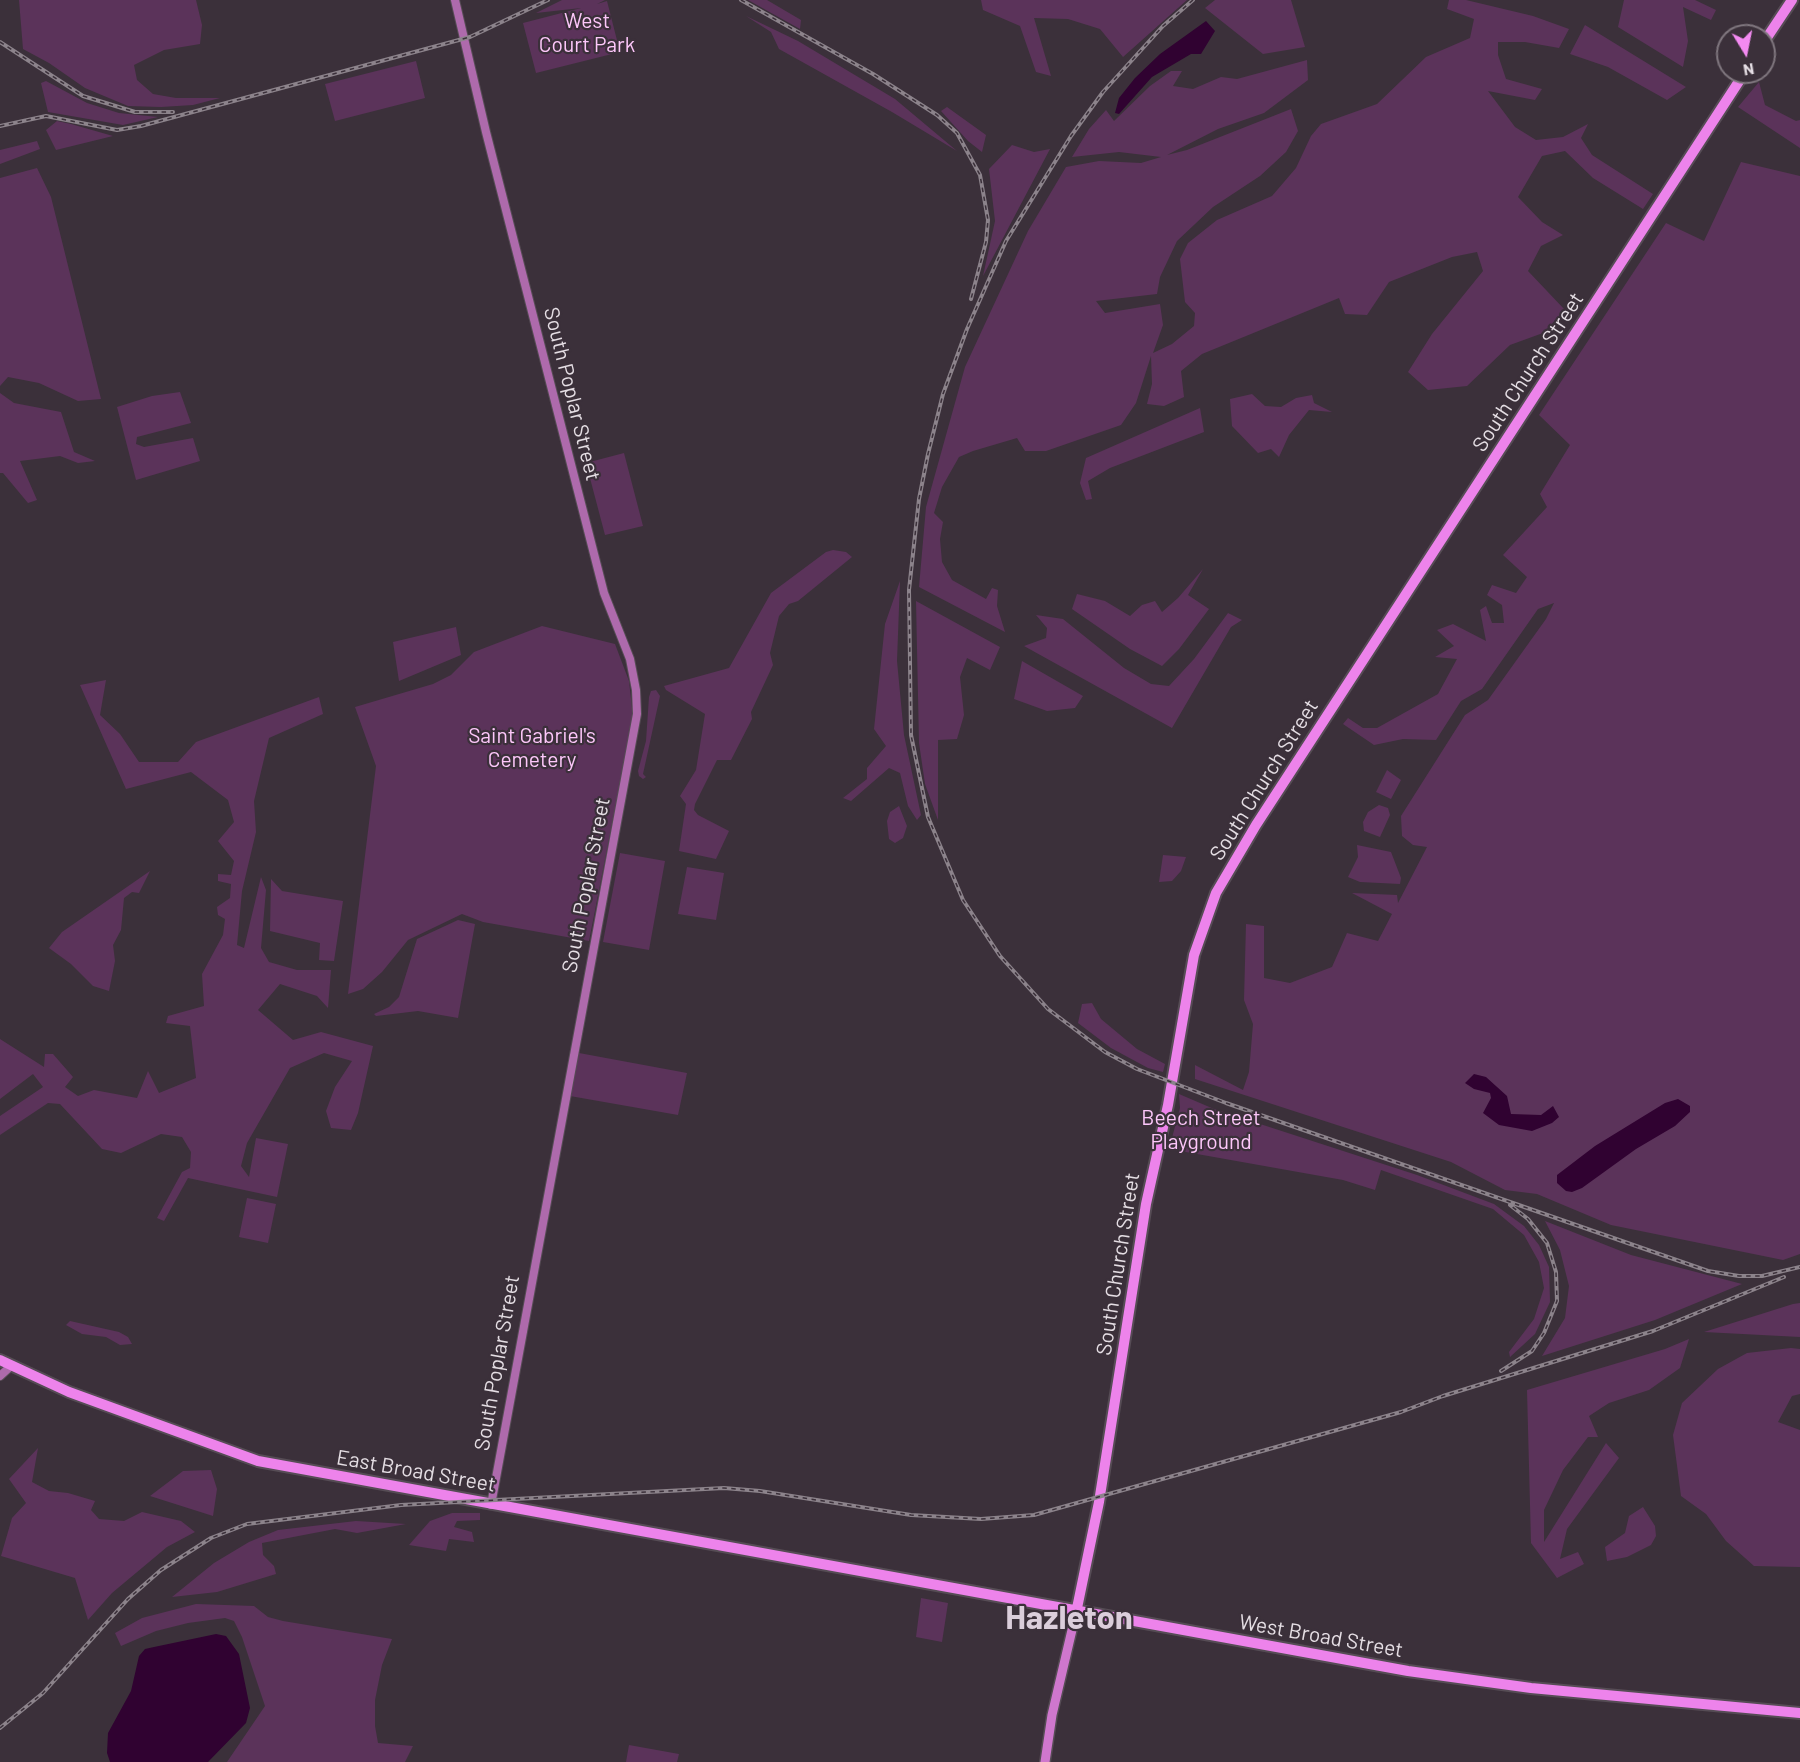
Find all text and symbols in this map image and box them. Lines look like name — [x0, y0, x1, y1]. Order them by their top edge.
park label: West Court Park — [539, 8, 635, 58]
north arrow — [1716, 24, 1776, 84]
text: N — [1742, 60, 1756, 81]
street label: South Church Street — [1467, 288, 1589, 456]
street label: South Poplar Street — [538, 305, 606, 483]
street label: South Church Street — [1204, 695, 1324, 865]
park label: Saint Gabriel's Cemetery — [468, 723, 596, 773]
street label: South Poplar Street — [557, 795, 615, 975]
park label: Beech Street Playground — [1141, 1105, 1261, 1155]
street label: South Church Street — [1091, 1171, 1145, 1357]
street label: South Poplar Street — [469, 1273, 525, 1453]
street label: East Broad Street — [334, 1445, 498, 1497]
district label: Hazleton — [1005, 1598, 1133, 1638]
street label: West Broad Street — [1237, 1609, 1405, 1663]

